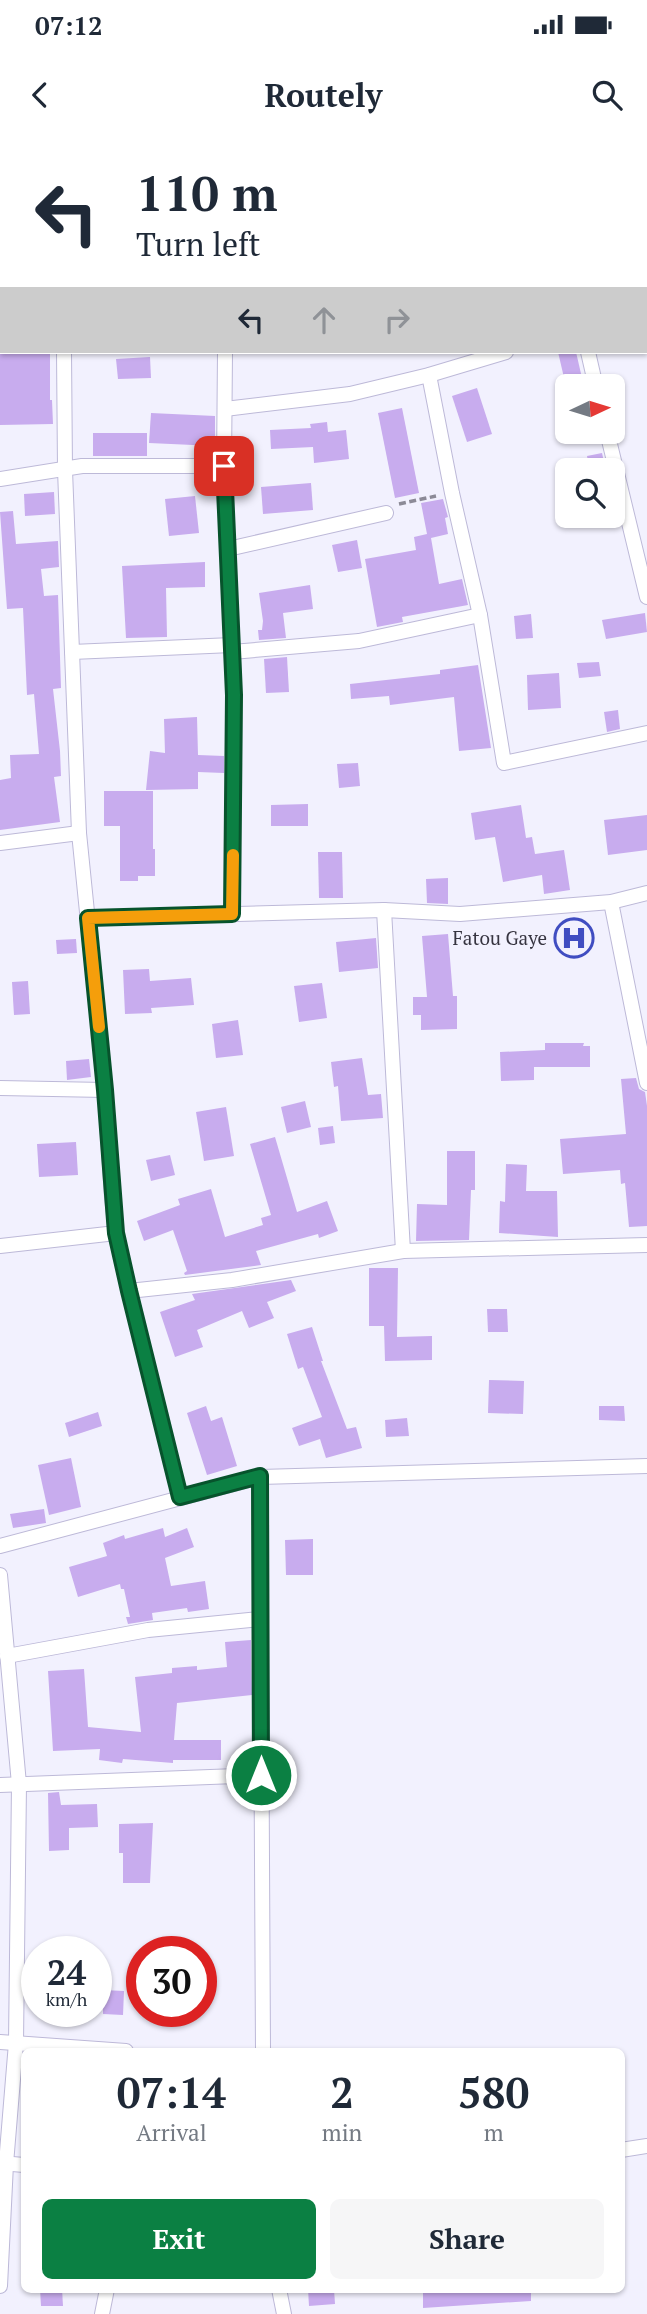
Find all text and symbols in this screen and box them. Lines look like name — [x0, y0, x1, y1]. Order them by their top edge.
text: 07:12 — [35, 8, 103, 42]
text: Routely — [265, 74, 382, 116]
icon: back — [21, 76, 59, 114]
icon: search — [588, 76, 626, 114]
text: 110 m — [136, 160, 278, 225]
icon: left — [21, 168, 112, 259]
text: Turn left — [136, 223, 260, 265]
icon: left — [232, 301, 270, 339]
icon: ahead — [305, 301, 343, 339]
icon: right — [378, 301, 416, 339]
north arrow — [555, 374, 625, 444]
map controls — [555, 374, 625, 528]
pin — [194, 436, 254, 496]
icon: arrive — [205, 447, 243, 485]
button: search — [555, 458, 625, 528]
hospital icon: Fatou Gaye — [553, 917, 595, 959]
place label: Fatou Gaye — [453, 925, 547, 950]
position arrow — [224, 1738, 298, 1812]
speed limit sign: 30 — [126, 1936, 217, 2027]
text: 24 — [47, 1949, 86, 1995]
text: km/h — [46, 1987, 87, 2011]
text: 07:14 — [117, 2064, 226, 2120]
text: 2 — [330, 2064, 354, 2120]
text: 580 — [458, 2064, 529, 2120]
text: Arrival — [136, 2117, 207, 2148]
text: min — [322, 2117, 362, 2148]
text: m — [484, 2117, 504, 2148]
button: Exit — [42, 2199, 316, 2279]
button: Share — [330, 2199, 604, 2279]

